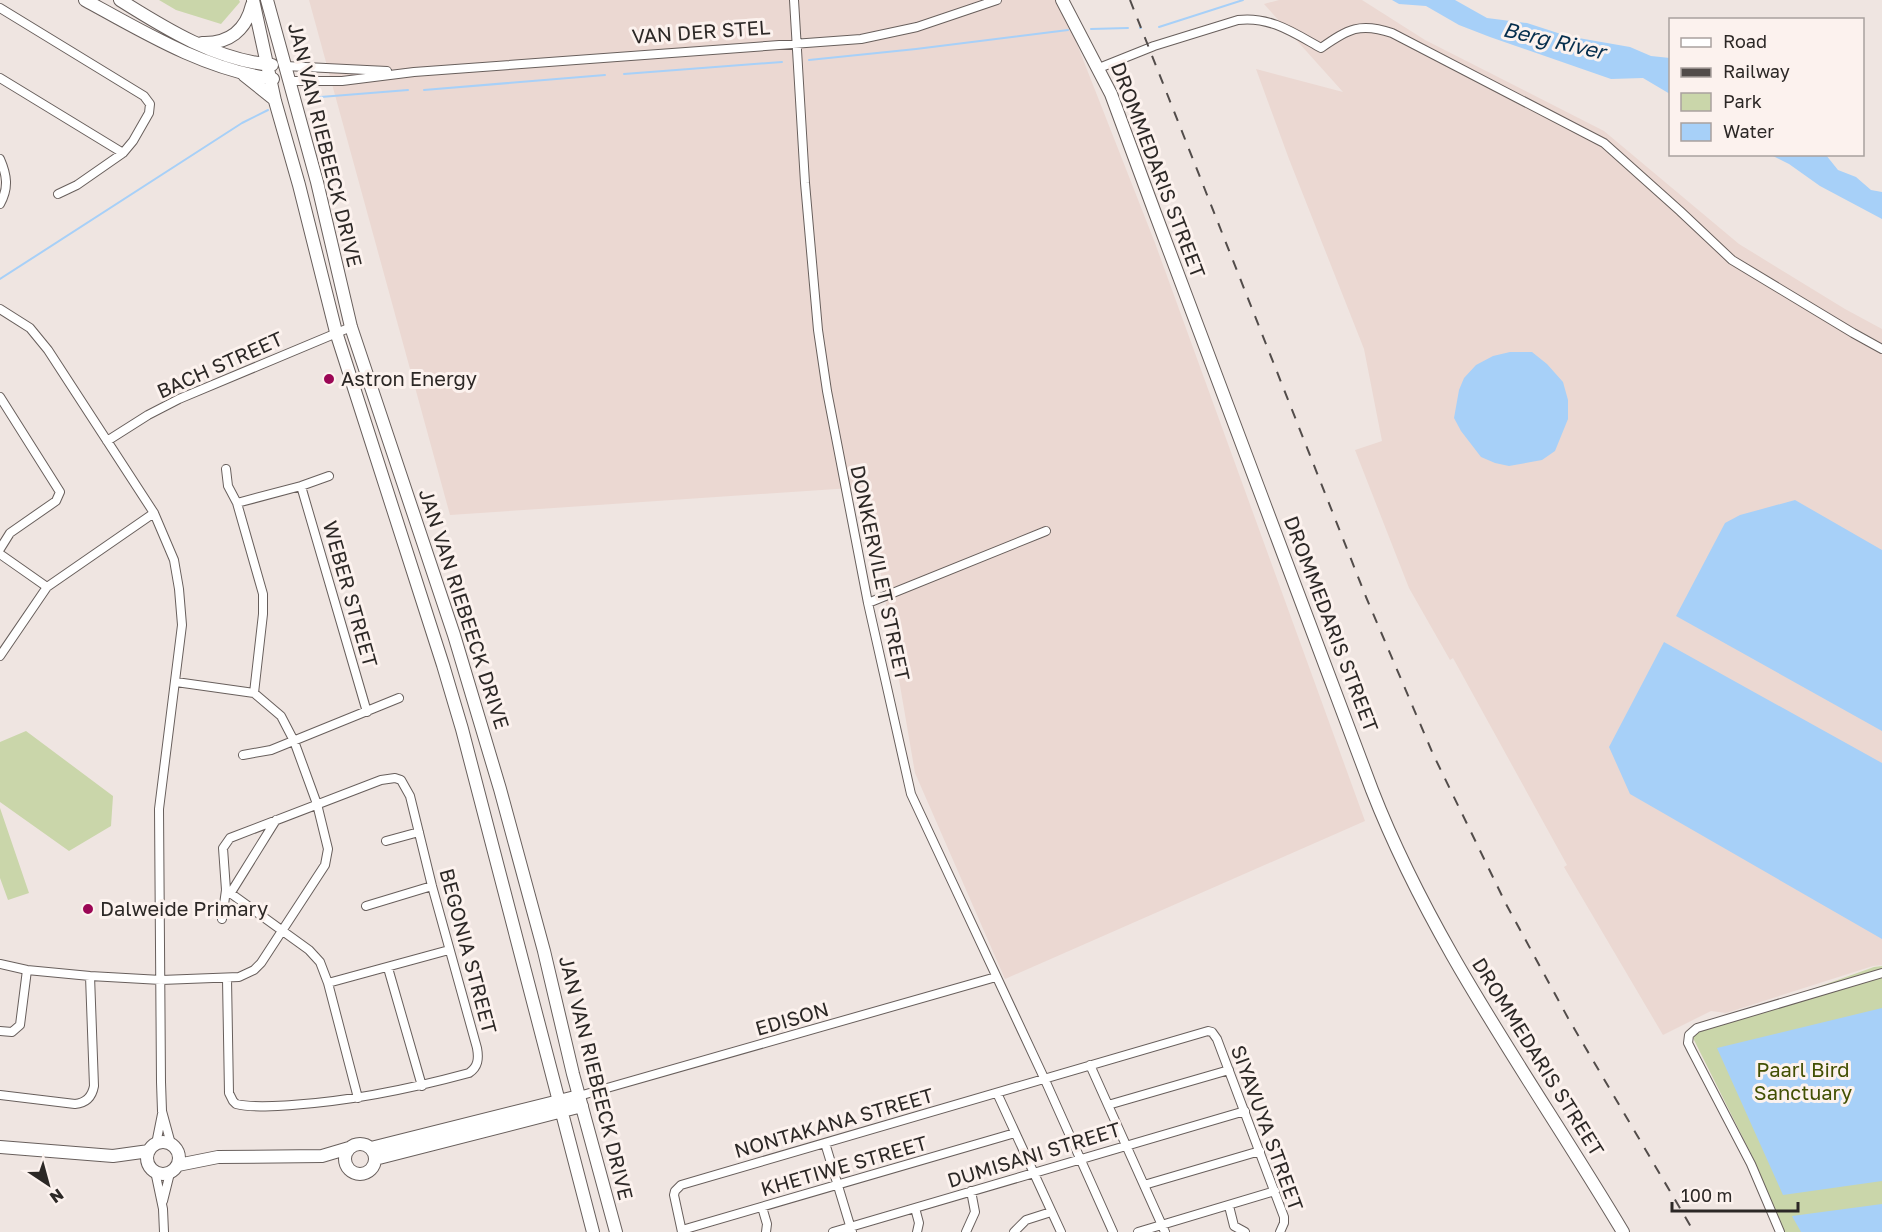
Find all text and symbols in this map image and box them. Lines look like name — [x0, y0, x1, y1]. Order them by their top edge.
street label: VAN DER STEL — [631, 14, 771, 48]
water label: Berg River — [1501, 16, 1611, 65]
legend — [1669, 18, 1864, 156]
street label: JAN VAN RIEBEECK DRIVE — [284, 20, 368, 269]
text: Road — [1723, 30, 1767, 52]
street label: DROMMEDARIS STREET — [1107, 58, 1211, 281]
text: Railway — [1723, 60, 1790, 82]
text: Park — [1723, 90, 1762, 112]
text: Water — [1723, 120, 1774, 142]
street label: BACH STREET — [153, 326, 286, 403]
place label: Astron Energy — [341, 366, 477, 390]
marker: Astron Energy — [322, 372, 336, 386]
street label: DONKERVILET STREET — [846, 463, 916, 683]
street label: JAN VAN RIEBEECK DRIVE — [415, 486, 515, 732]
street label: DROMMEDARIS STREET — [1280, 512, 1384, 735]
street label: WEBER STREET — [319, 518, 383, 670]
street label: BEGONIA STREET — [435, 866, 503, 1036]
place label: Dalweide Primary — [100, 896, 268, 920]
marker: Dalweide Primary — [81, 902, 95, 916]
street label: JAN VAN RIEBEECK DRIVE — [555, 953, 639, 1202]
street label: DROMMEDARIS STREET — [1468, 953, 1610, 1160]
street label: EDISON — [752, 996, 831, 1040]
street label: SIYAVUYA STREET — [1227, 1042, 1309, 1214]
park label: Paarl Bird Sanctuary — [1754, 1057, 1852, 1104]
street label: NONTAKANA STREET — [731, 1082, 936, 1162]
street label: DUMISANI STREET — [944, 1116, 1123, 1192]
street label: KHETIWE STREET — [758, 1130, 930, 1200]
north arrow — [18, 1154, 78, 1214]
scale bar — [1672, 1175, 1798, 1213]
text: N — [46, 1184, 68, 1208]
text: 100 m — [1681, 1184, 1732, 1206]

